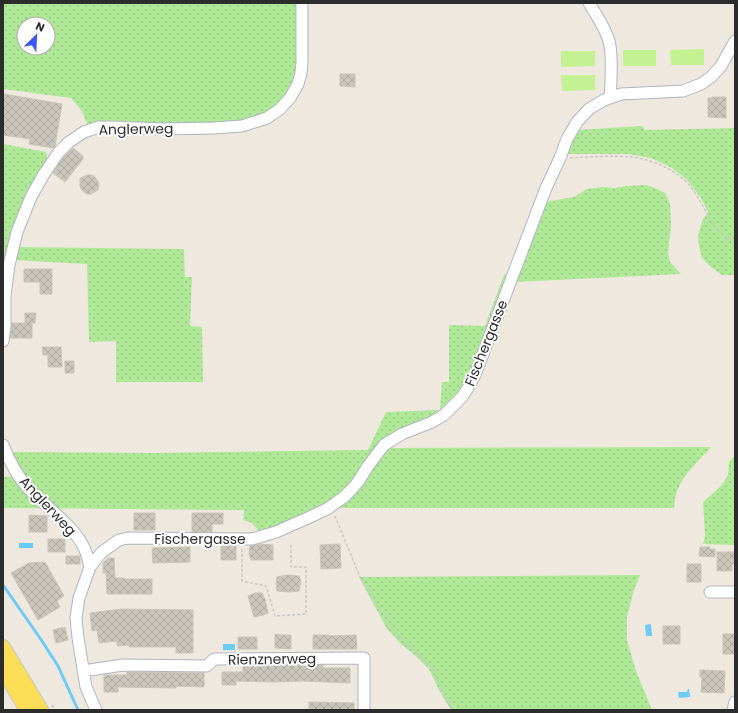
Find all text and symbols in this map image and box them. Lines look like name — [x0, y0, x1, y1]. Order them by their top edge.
north arrow — [16, 16, 56, 56]
text: N — [33, 18, 47, 36]
street label: Anglerweg — [98, 118, 174, 140]
street label: Fischergasse — [460, 297, 513, 389]
street label: Anglerweg — [15, 472, 81, 540]
street label: Fischergasse — [154, 529, 246, 549]
street label: Rienznerweg — [228, 648, 316, 670]

